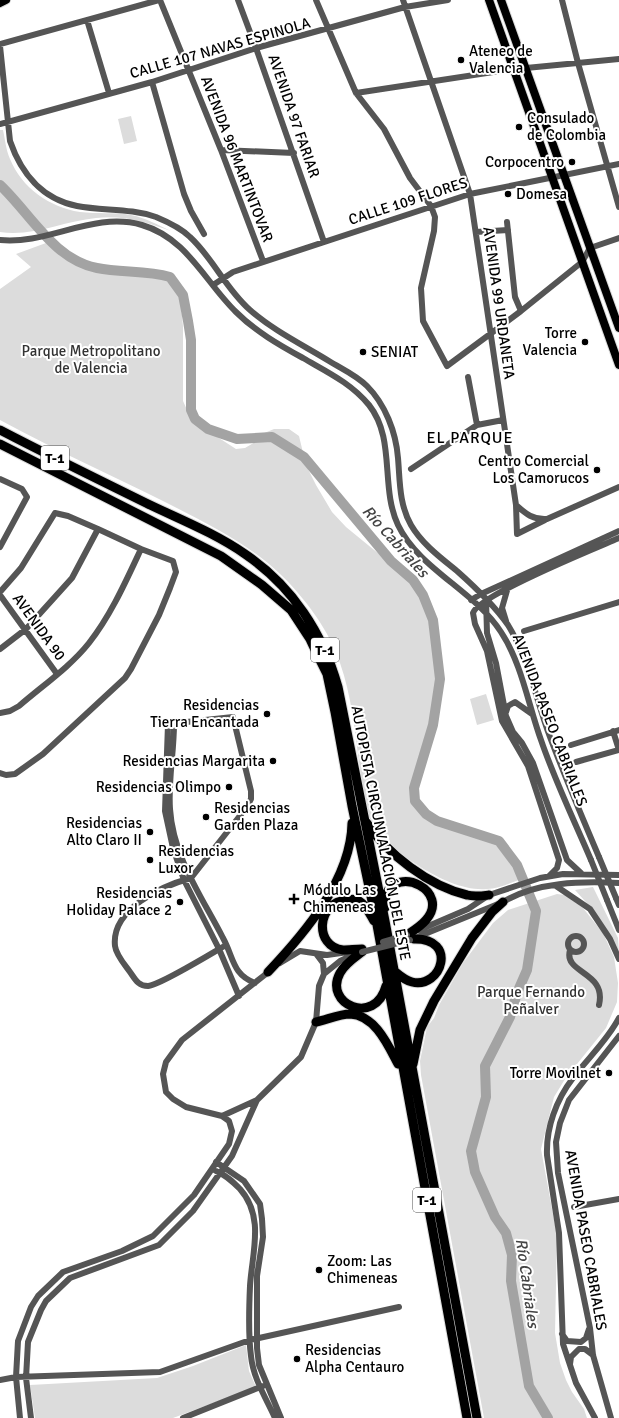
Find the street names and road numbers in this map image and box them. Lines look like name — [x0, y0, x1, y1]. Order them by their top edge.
street label: CALLE 107 NAVAS ESPINOLA — [128, 14, 312, 82]
street label: AVENIDA 97 FARIAR — [264, 52, 324, 180]
street label: AVENIDA 96 MARTINTOVAR — [197, 73, 277, 245]
street label: CALLE 109 FLORES — [346, 173, 470, 229]
street label: AVENIDA 99 URDANETA — [479, 226, 519, 380]
road number: T-1 — [41, 446, 69, 470]
street label: AVENIDA 90 — [9, 590, 69, 664]
street label: AVENIDA PASEO CABRIALES — [509, 631, 591, 809]
road number: T-1 — [311, 638, 339, 662]
street label: AUTOPISTA CIRCUNVALACIÓN DEL ESTE — [347, 704, 416, 962]
street label: AVENIDA PASEO CABRIALES — [561, 1148, 611, 1332]
road number: T-1 — [413, 1188, 441, 1212]

